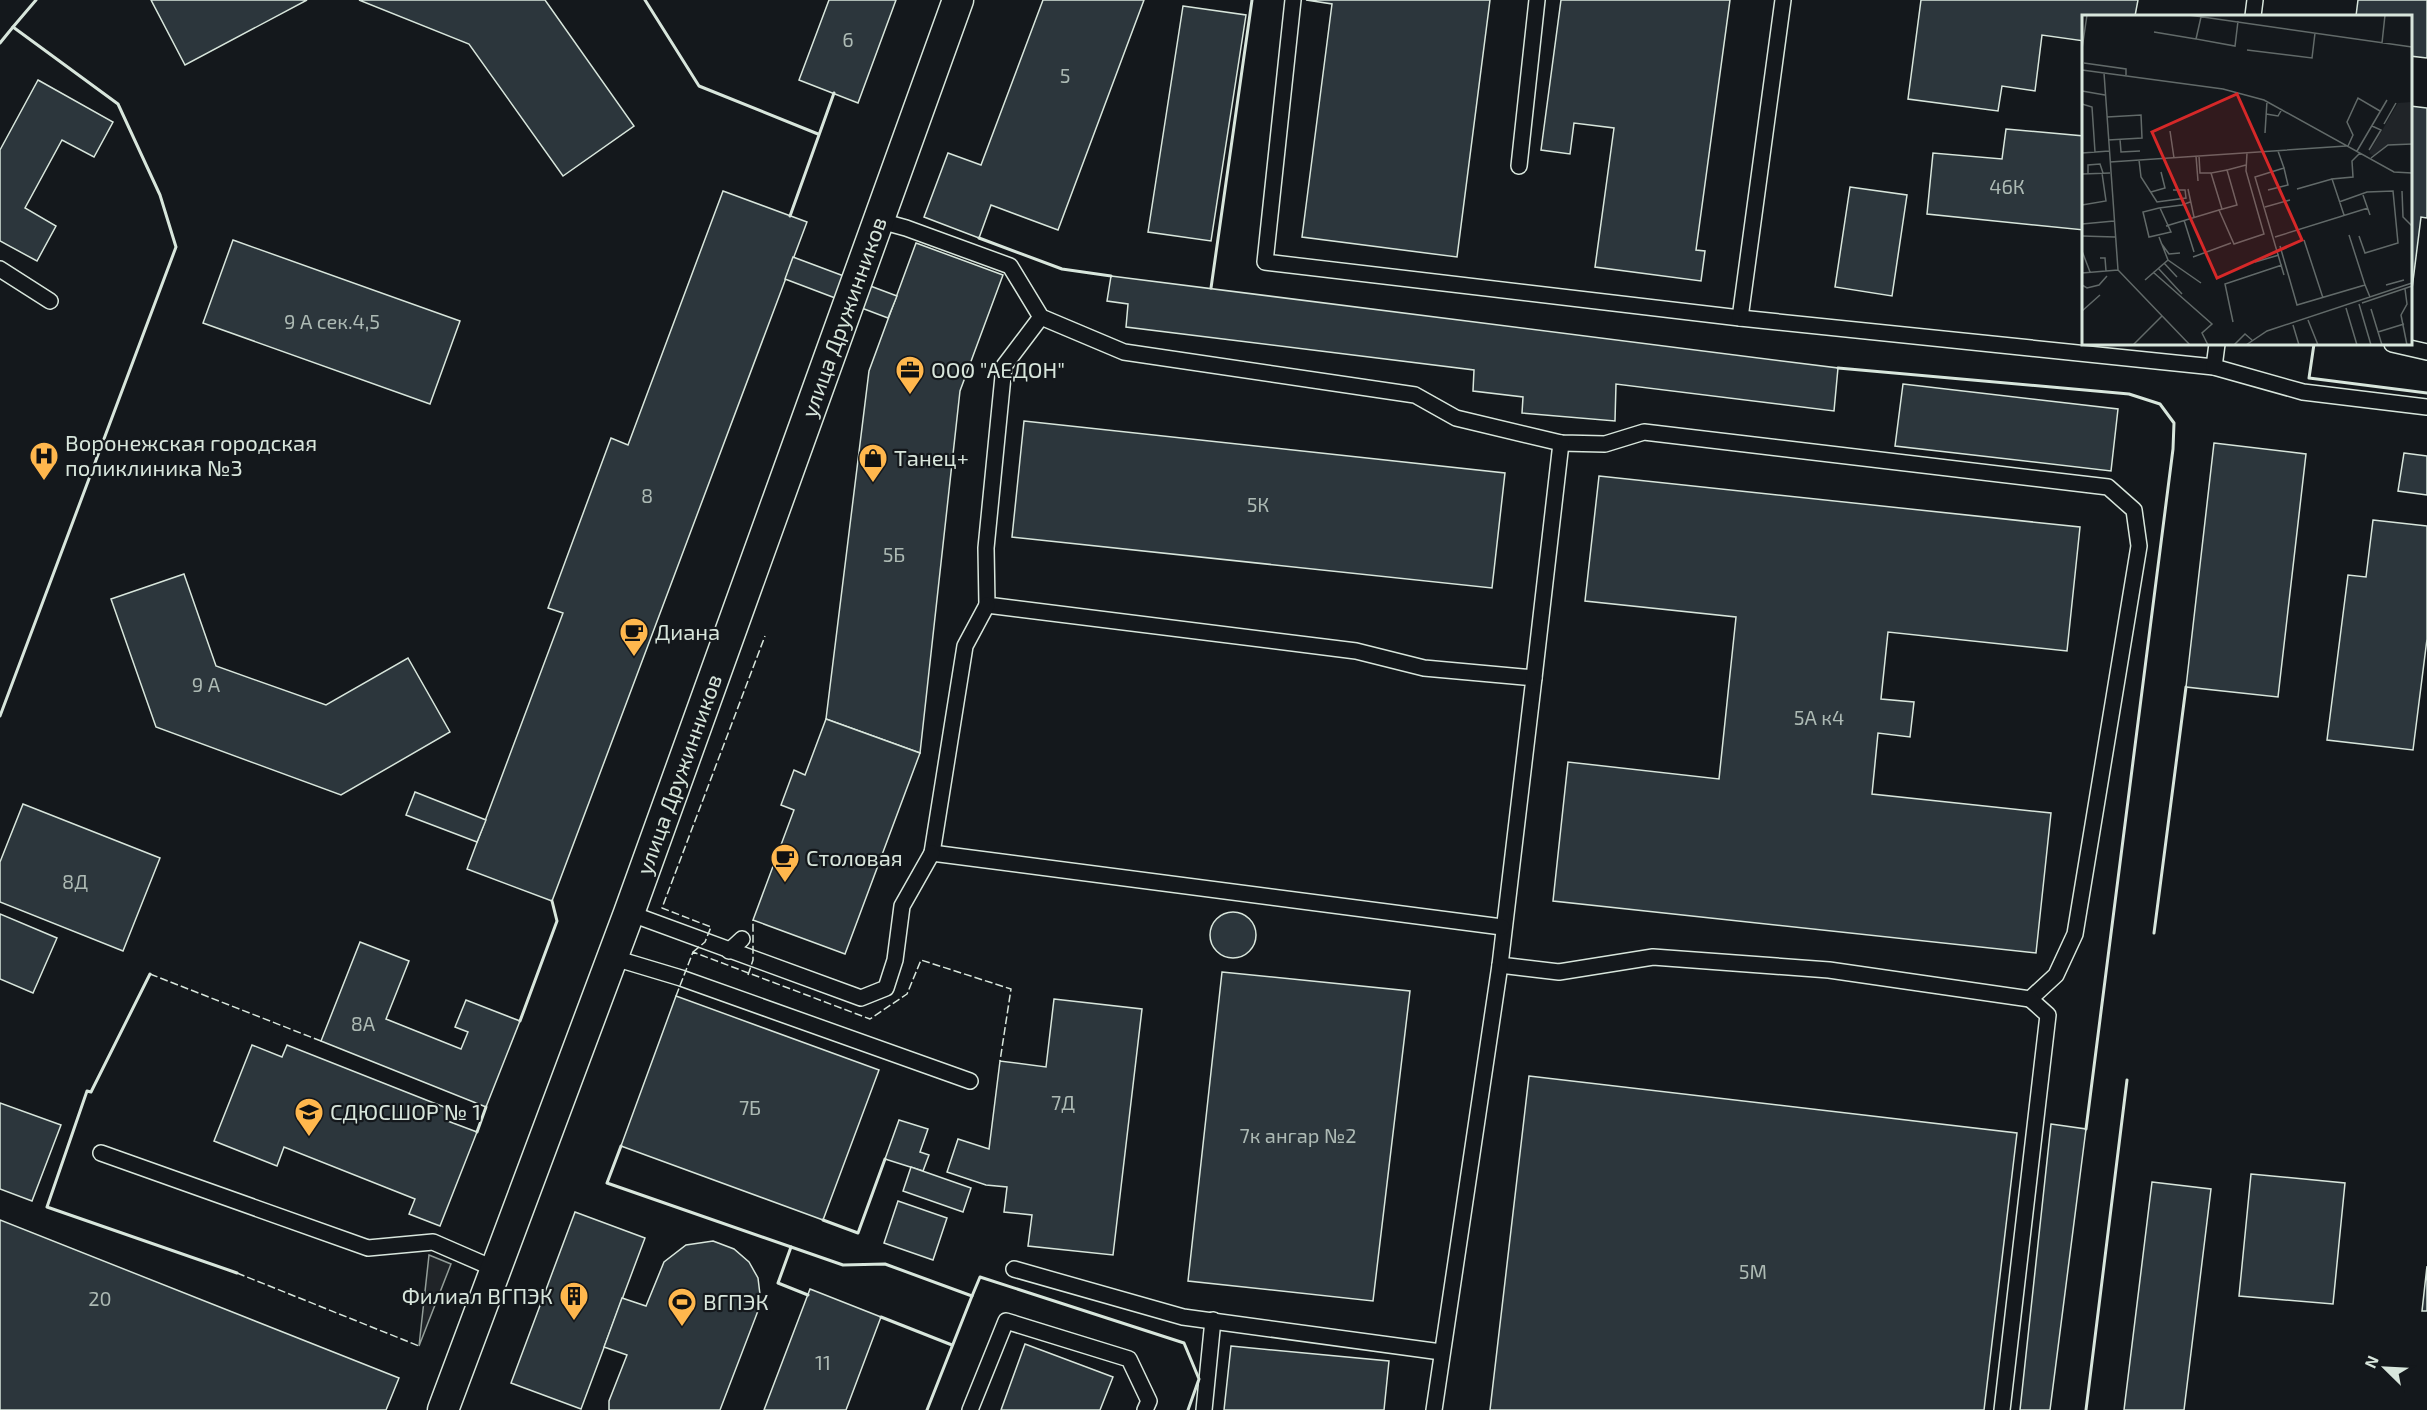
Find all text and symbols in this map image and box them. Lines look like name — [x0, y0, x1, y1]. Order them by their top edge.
inset map — [2082, 15, 2412, 345]
house number: 6 — [842, 27, 854, 51]
house number: 5 — [1060, 63, 1070, 87]
house number: 46К — [1989, 174, 2025, 198]
street label: улица Дружинников — [795, 213, 891, 421]
house number: 9 А сек.4,5 — [284, 309, 380, 333]
office icon: ООО "АЕДОН" — [894, 354, 926, 396]
place label: ООО "АЕДОН" — [931, 356, 1065, 382]
place label: Воронежская городская поликлиника №3 — [65, 429, 317, 480]
hospital icon: Воронежская городская поликлиника №3 — [28, 440, 60, 482]
shop icon: Танец+ — [857, 442, 889, 484]
place label: Танец+ — [894, 444, 969, 470]
house number: 8 — [641, 483, 653, 507]
house number: 5К — [1247, 492, 1269, 516]
house number: 5Б — [883, 542, 905, 566]
cafe icon: Диана — [618, 616, 650, 658]
place label: Диана — [655, 618, 720, 644]
street label: улица Дружинников — [630, 670, 726, 878]
house number: 9 А — [192, 672, 221, 696]
house number: 5А к4 — [1794, 705, 1844, 729]
cafe icon: Столовая — [769, 842, 801, 884]
place label: Столовая — [806, 844, 903, 870]
house number: 8Д — [62, 869, 88, 893]
house number: 8А — [351, 1011, 376, 1035]
house number: 7Д — [1051, 1090, 1075, 1114]
house number: 7Б — [739, 1095, 761, 1119]
school or university icon: СДЮСШОР № 1 — [293, 1096, 325, 1138]
place label: СДЮСШОР № 1 — [330, 1098, 481, 1124]
house number: 7к ангар №2 — [1239, 1123, 1357, 1147]
house number: 5М — [1739, 1259, 1767, 1283]
building icon: Филиал ВГПЭК — [558, 1280, 590, 1322]
place label: Филиал ВГПЭК — [402, 1282, 553, 1308]
house number: 20 — [88, 1286, 112, 1310]
sports icon: ВГПЭК — [666, 1286, 698, 1328]
place label: ВГПЭК — [703, 1288, 769, 1314]
north arrow — [2355, 1338, 2415, 1398]
house number: 11 — [815, 1350, 831, 1374]
text: N — [2360, 1353, 2382, 1371]

